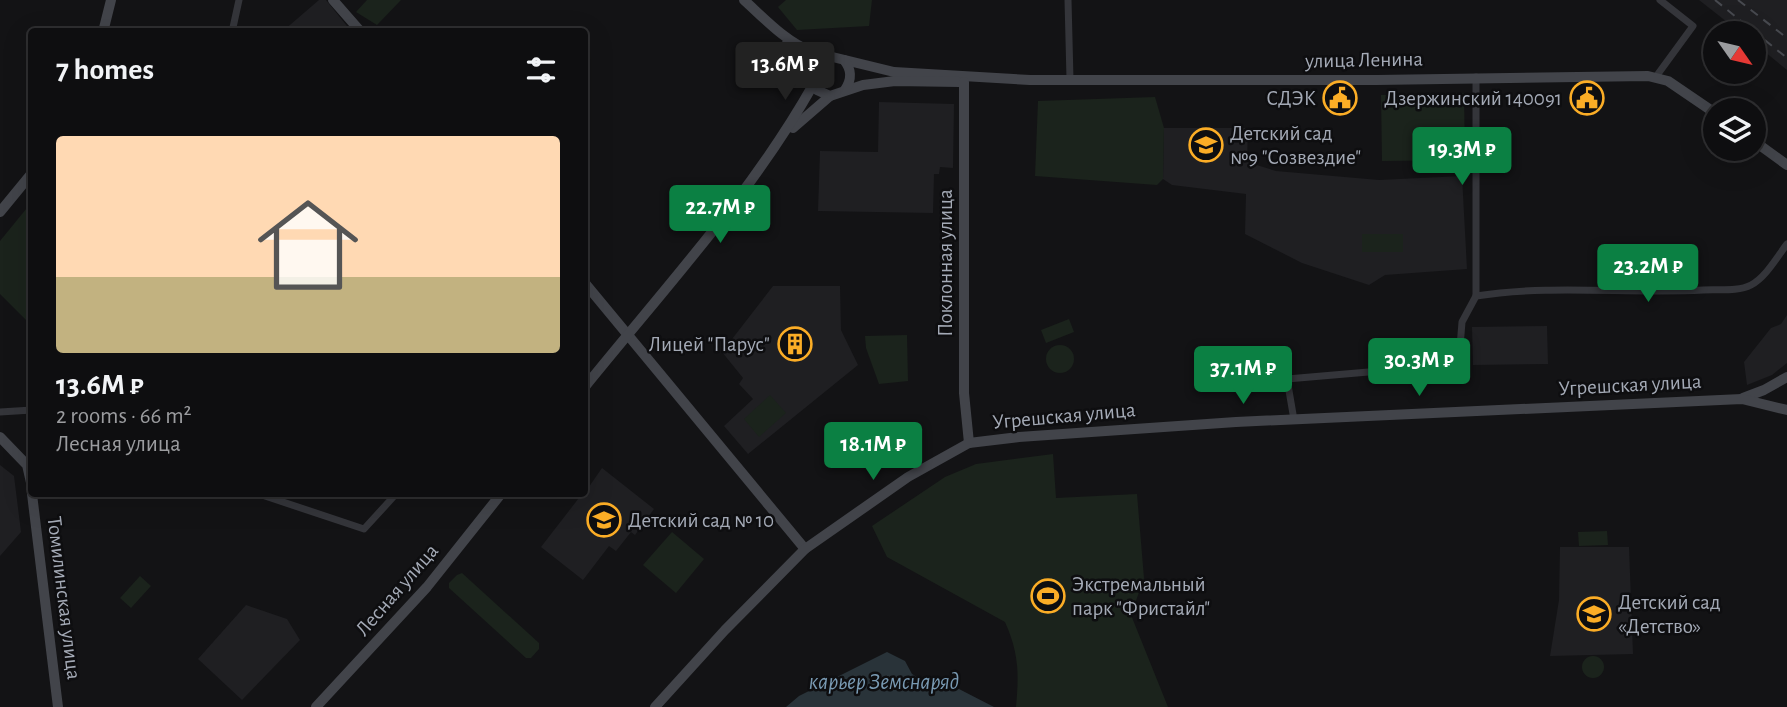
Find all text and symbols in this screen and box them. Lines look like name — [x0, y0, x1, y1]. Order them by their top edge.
north arrow — [1703, 21, 1766, 84]
map controls — [1703, 21, 1766, 161]
pin: 13.6M ₽ — [720, 42, 850, 102]
street label: улица Ленина — [1304, 48, 1424, 72]
icon: filters — [522, 51, 560, 89]
text: 13.6M ₽ — [751, 53, 819, 76]
text: 7 homes — [56, 55, 154, 85]
public building icon: СДЭК — [1321, 79, 1359, 117]
public building icon: Дзержинский 140091 — [1568, 79, 1606, 117]
place label: СДЭК — [1266, 88, 1316, 109]
place label: Дзержинский 140091 — [1384, 88, 1562, 109]
button: layers — [1703, 98, 1766, 161]
place label: Детский сад №9 "Созвездие" — [1230, 123, 1361, 168]
school or university icon: Детский сад №9 "Созвездие" — [1187, 126, 1225, 164]
pin: 19.3M ₽ — [1397, 128, 1527, 187]
text: 19.3M ₽ — [1428, 138, 1496, 161]
icon: home — [245, 182, 371, 308]
pin: 22.7M ₽ — [655, 186, 785, 245]
street label: Поклонная улица — [935, 189, 956, 337]
text: 22.7M ₽ — [685, 196, 755, 219]
pin: 23.2M ₽ — [1583, 244, 1713, 304]
text: 23.2M ₽ — [1613, 255, 1683, 278]
building icon: Лицей "Парус" — [776, 325, 814, 363]
place label: Лицей "Парус" — [649, 334, 770, 355]
pin: 30.3M ₽ — [1354, 338, 1484, 398]
pin: 37.1M ₽ — [1178, 346, 1308, 406]
text: 30.3M ₽ — [1384, 349, 1454, 372]
text: 37.1M ₽ — [1210, 357, 1276, 380]
text: 13.6M ₽ — [56, 370, 144, 400]
street label: Угрешская улица — [1558, 371, 1703, 399]
street label: Угрешская улица — [992, 399, 1137, 433]
text: 2 rooms · 66 m² — [56, 405, 192, 428]
pin: 18.1M ₽ — [808, 422, 938, 482]
text: Лесная улица — [56, 433, 181, 456]
text: 18.1M ₽ — [840, 433, 906, 456]
school or university icon: Детский сад № 10 — [585, 501, 623, 539]
place label: Детский сад № 10 — [628, 510, 774, 531]
street label: Томилинская улица — [44, 515, 84, 681]
street label: Лесная улица — [352, 540, 443, 640]
place label: Экстремальный парк "Фристайл" — [1072, 574, 1210, 619]
sports icon: Экстремальный парк "Фристайл" — [1029, 577, 1067, 615]
place label: Детский сад «Детство» — [1618, 592, 1721, 637]
school or university icon: Детский сад «Детство» — [1575, 595, 1613, 633]
water label: карьер Земснаряд — [809, 671, 959, 694]

